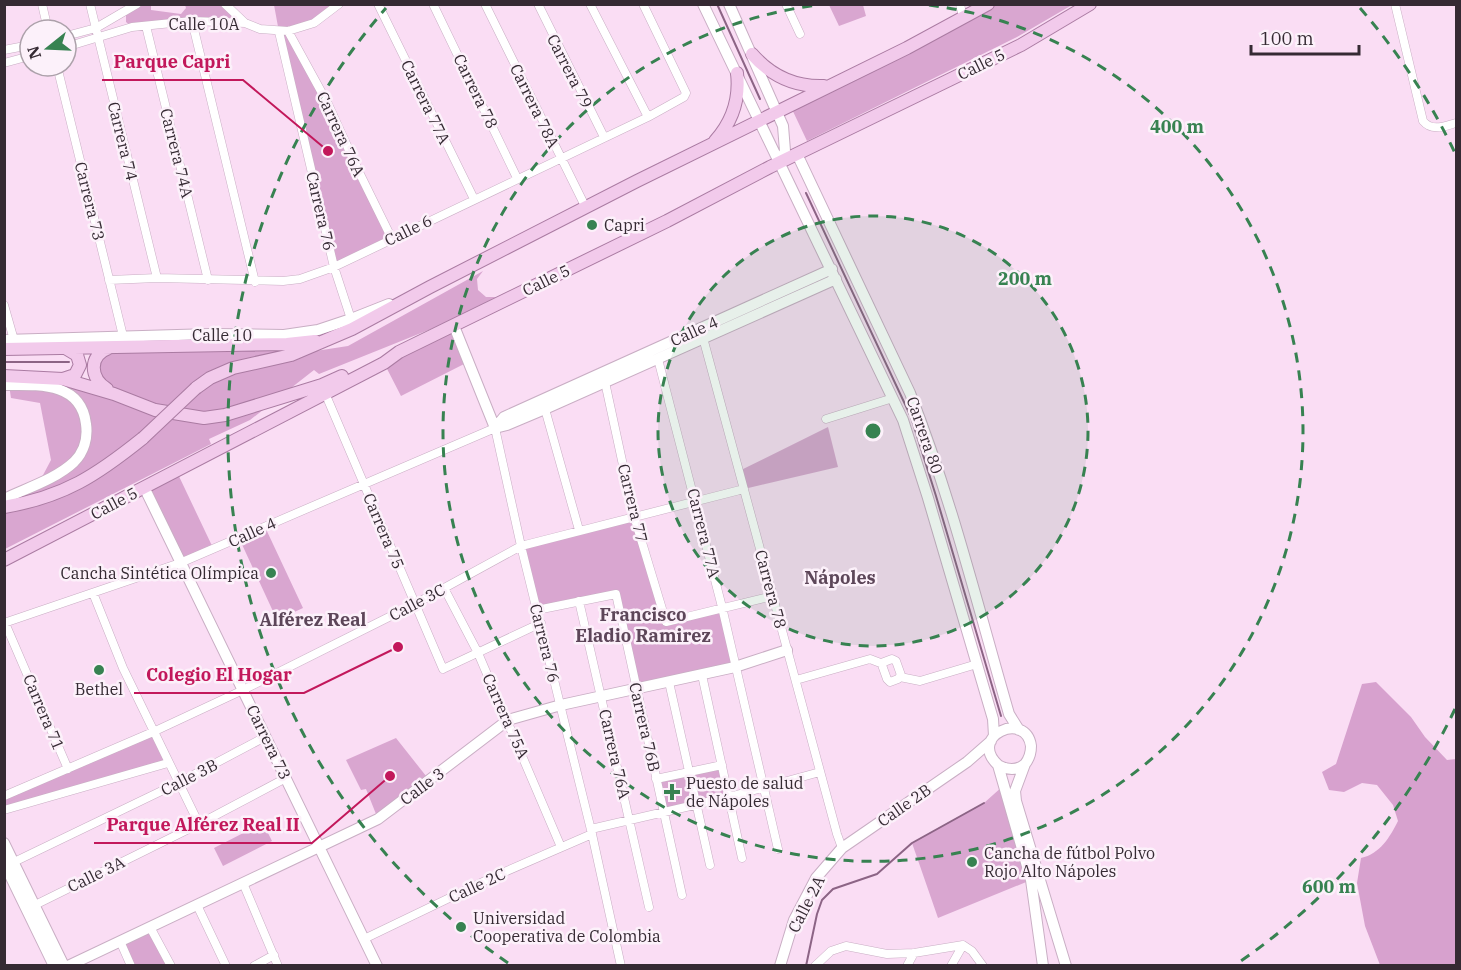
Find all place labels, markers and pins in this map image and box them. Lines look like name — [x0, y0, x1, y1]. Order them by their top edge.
callout: Parque Capri — [102, 44, 243, 80]
place label: Capri — [604, 215, 645, 235]
marker: Capri — [585, 218, 599, 232]
centre of rings — [863, 421, 883, 441]
place label: Cancha Sintética Olímpica — [61, 563, 259, 583]
marker: Cancha Sintética Olímpica — [264, 566, 278, 580]
callout: Colegio El Hogar — [134, 657, 304, 693]
marker: Bethel — [92, 663, 106, 677]
place label: Bethel — [75, 679, 123, 699]
place label: Puesto de salud de Nápoles — [686, 773, 804, 811]
marker: Puesto de salud de Nápoles — [663, 783, 681, 801]
callout: Parque Alférez Real II — [94, 807, 312, 843]
place label: Cancha de fútbol Polvo Rojo Alto Nápoles — [984, 843, 1155, 881]
marker: Cancha de fútbol Polvo Rojo Alto Nápoles — [965, 855, 979, 869]
place label: Universidad Cooperativa de Colombia — [473, 908, 661, 946]
marker: Universidad Cooperativa de Colombia — [454, 920, 468, 934]

